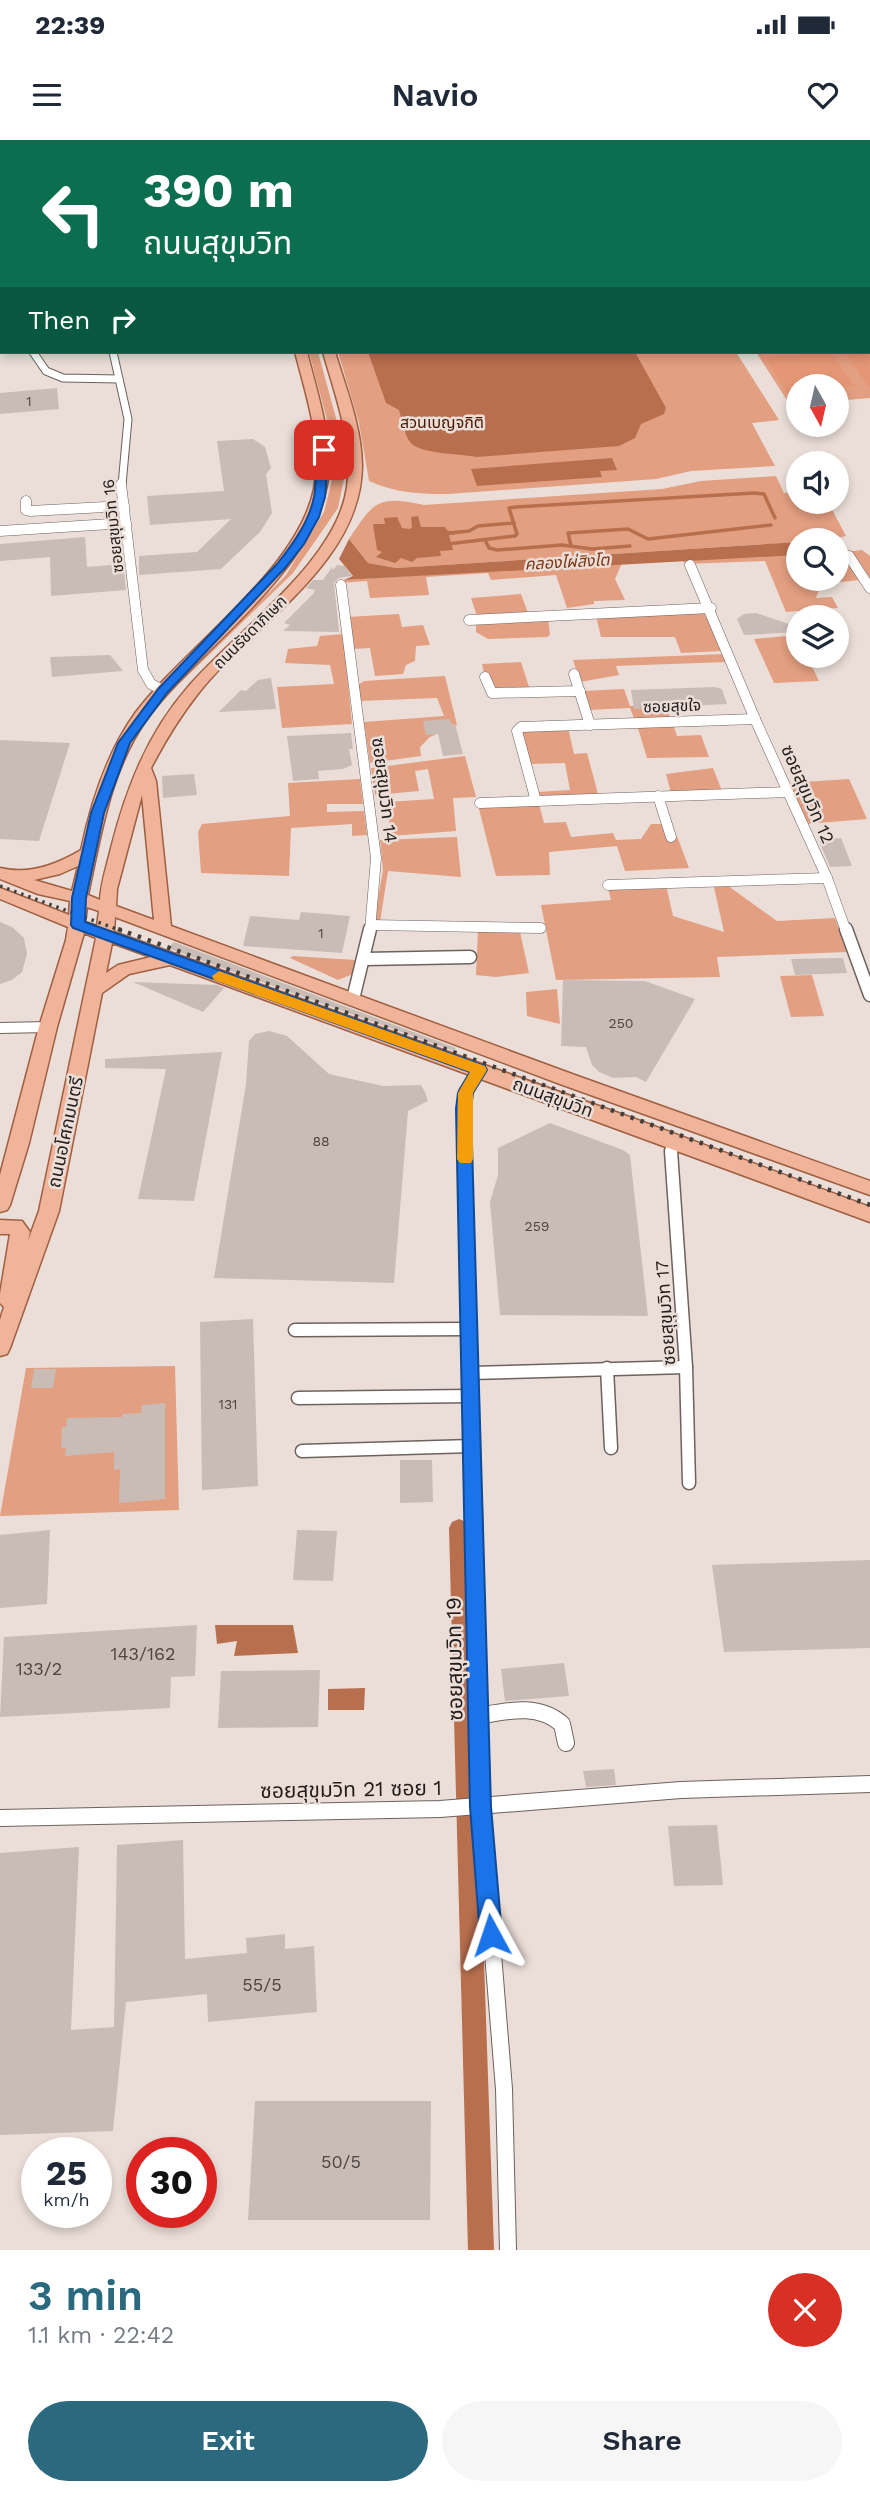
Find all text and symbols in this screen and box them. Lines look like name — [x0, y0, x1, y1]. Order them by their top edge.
text: 22:39 — [35, 10, 105, 40]
icon: menu — [28, 76, 66, 114]
text: Navio — [392, 76, 478, 114]
icon: heart — [804, 76, 842, 114]
text: 390 m — [143, 161, 294, 219]
icon: left — [28, 168, 119, 259]
text: ถนนสุขุมวิท — [143, 224, 292, 262]
icon: right — [104, 301, 142, 339]
text: Then — [28, 305, 90, 335]
north arrow — [786, 374, 849, 438]
map controls — [786, 374, 849, 668]
house number: 1 — [26, 393, 32, 409]
park label: สวนเบญจกิติ — [400, 413, 484, 432]
pin — [294, 420, 354, 480]
icon: arrive — [305, 431, 343, 469]
button: sound — [786, 451, 849, 514]
street label: ซอยสุขุมวิท 16 — [99, 478, 127, 574]
button: search — [786, 528, 849, 591]
water label: คลองไผ่สิงโต — [524, 550, 611, 574]
street label: ถนนรัชดาภิเษก — [209, 591, 291, 673]
button: layers — [786, 605, 849, 668]
street label: ซอยสุขใจ — [643, 695, 701, 717]
street label: ซอยสุขุมวิท 14 — [367, 736, 402, 844]
street label: ซอยสุขุมวิท 12 — [776, 742, 839, 847]
house number: 1 — [318, 925, 324, 941]
house number: 250 — [608, 1015, 634, 1031]
street label: ถนนสุขุมวิท — [510, 1073, 596, 1122]
street label: ถนนอโศกมนตรี — [43, 1074, 87, 1189]
house number: 88 — [312, 1133, 330, 1149]
house number: 259 — [525, 1218, 549, 1234]
street label: ซอยสุขุมวิท 17 — [651, 1260, 680, 1366]
house number: 131 — [218, 1396, 238, 1412]
street label: ซอยสุขุมวิท 19 — [440, 1597, 469, 1721]
house number: 143/162 — [111, 1643, 175, 1664]
house number: 133/2 — [16, 1658, 62, 1679]
street label: ซอยสุขุมวิท 21 ซอย 1 — [260, 1775, 442, 1804]
position arrow — [454, 1898, 528, 1972]
house number: 55/5 — [242, 1974, 282, 1995]
speed limit sign: 30 — [126, 2137, 217, 2228]
house number: 50/5 — [321, 2151, 361, 2172]
text: 25 — [46, 2152, 87, 2194]
text: km/h — [43, 2189, 90, 2210]
text: 3 min — [28, 2271, 143, 2320]
button: close — [768, 2273, 842, 2347]
text: 1.1 km · 22:42 — [28, 2322, 174, 2349]
button: Exit — [28, 2401, 428, 2481]
button: Share — [442, 2401, 842, 2481]

